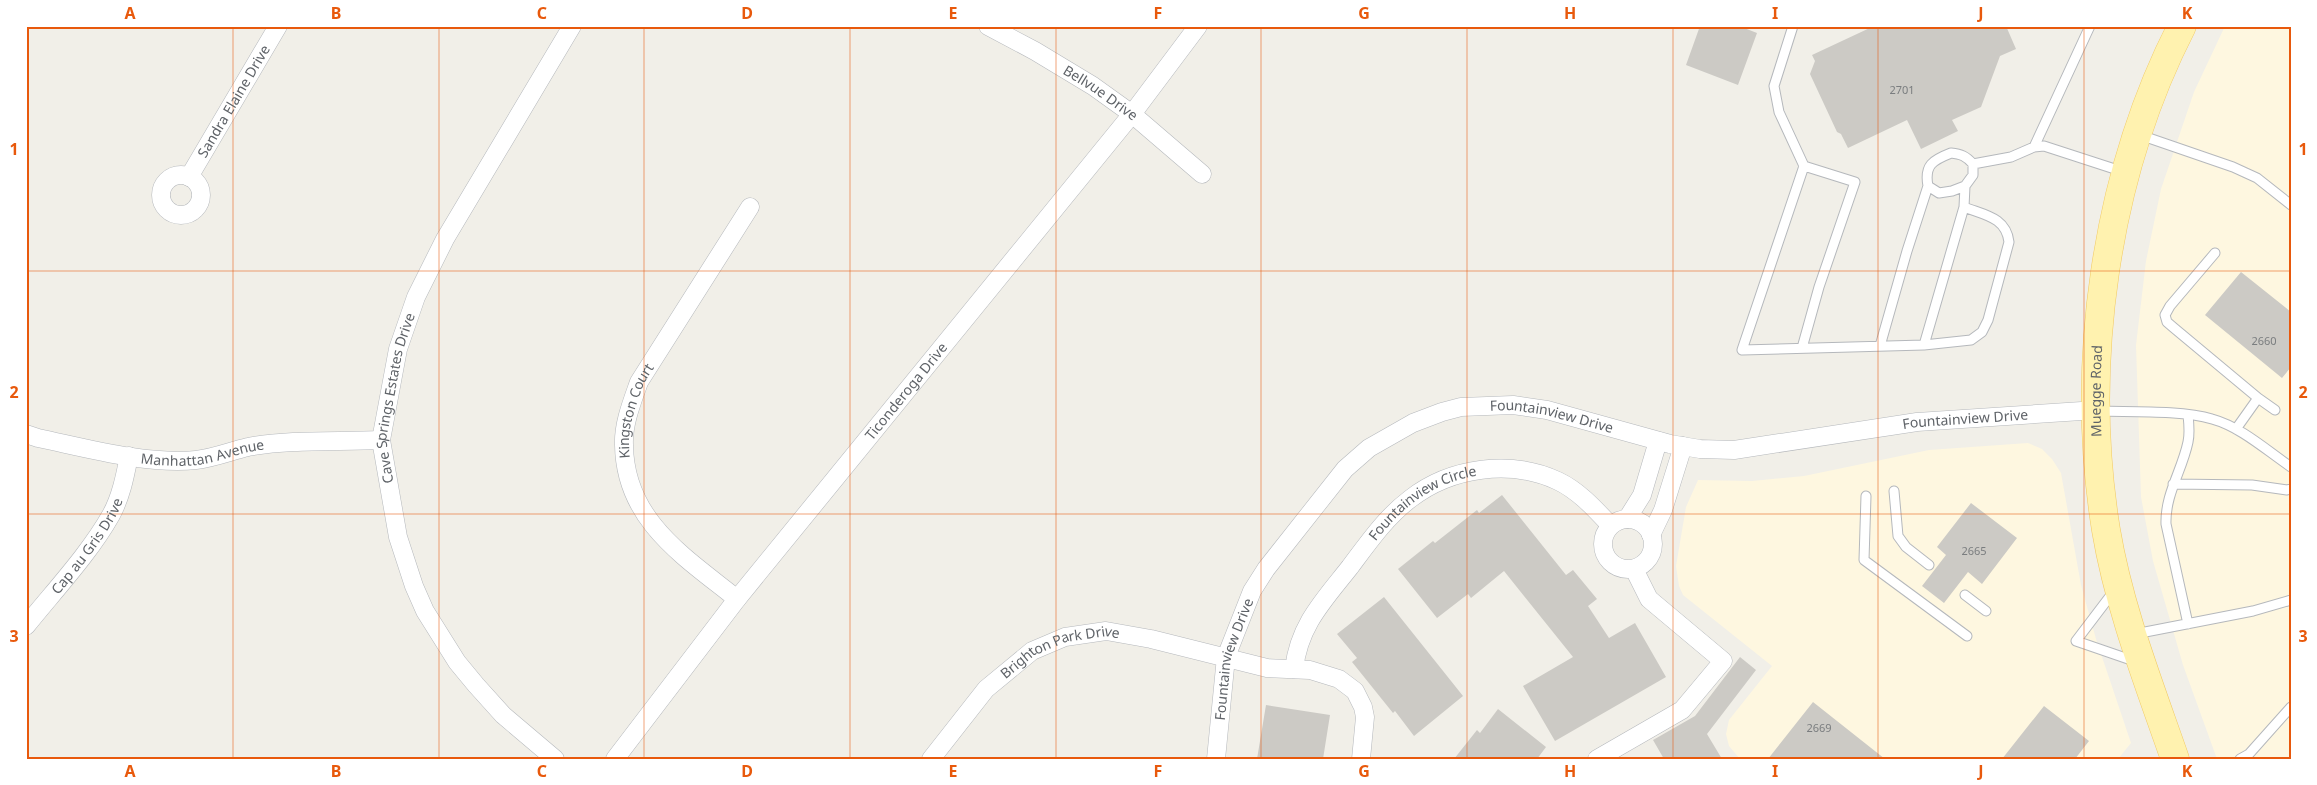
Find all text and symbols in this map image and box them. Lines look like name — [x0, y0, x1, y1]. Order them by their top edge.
text: A — [124, 2, 136, 24]
text: B — [331, 2, 341, 24]
text: C — [537, 2, 547, 24]
text: D — [741, 2, 753, 24]
text: E — [949, 2, 958, 24]
text: F — [1154, 2, 1162, 24]
text: G — [1358, 2, 1370, 24]
text: H — [1564, 2, 1576, 24]
text: I — [1772, 2, 1778, 24]
text: J — [1976, 2, 1984, 24]
text: K — [2182, 2, 2193, 24]
street label: Sandra Elaine Drive — [193, 41, 274, 161]
street label: Bellvue Drive — [1060, 60, 1142, 124]
house number: 2701 — [1889, 82, 1915, 97]
text: 1 — [9, 138, 19, 160]
text: 1 — [2298, 138, 2308, 160]
street label: Cave Springs Estates Drive — [371, 310, 419, 485]
house number: 2660 — [2251, 333, 2277, 348]
street label: Ticonderoga Drive — [860, 338, 951, 444]
street label: Muegge Road — [2086, 345, 2106, 437]
street label: Kingston Court — [614, 359, 658, 459]
text: 2 — [9, 381, 19, 403]
text: 2 — [2298, 381, 2308, 403]
street label: Fountainview Drive — [1489, 395, 1616, 437]
street label: Fountainview Drive — [1901, 405, 2029, 433]
street label: Manhattan Avenue — [140, 435, 265, 470]
street label: Fountainview Circle — [1364, 461, 1478, 544]
street label: Cap au Gris Drive — [46, 495, 127, 598]
house number: 2665 — [1961, 543, 1987, 558]
street label: Fountainview Drive — [1210, 595, 1257, 721]
street label: Brighton Park Drive — [996, 621, 1121, 682]
text: 3 — [9, 625, 19, 647]
text: 3 — [2298, 625, 2308, 647]
house number: 2669 — [1806, 720, 1832, 735]
text: A — [124, 760, 136, 782]
text: B — [331, 760, 341, 782]
text: C — [537, 760, 547, 782]
text: D — [741, 760, 753, 782]
text: E — [949, 760, 958, 782]
text: F — [1154, 760, 1162, 782]
text: G — [1358, 760, 1370, 782]
text: H — [1564, 760, 1576, 782]
text: I — [1772, 760, 1778, 782]
text: J — [1976, 760, 1984, 782]
text: K — [2182, 760, 2193, 782]

